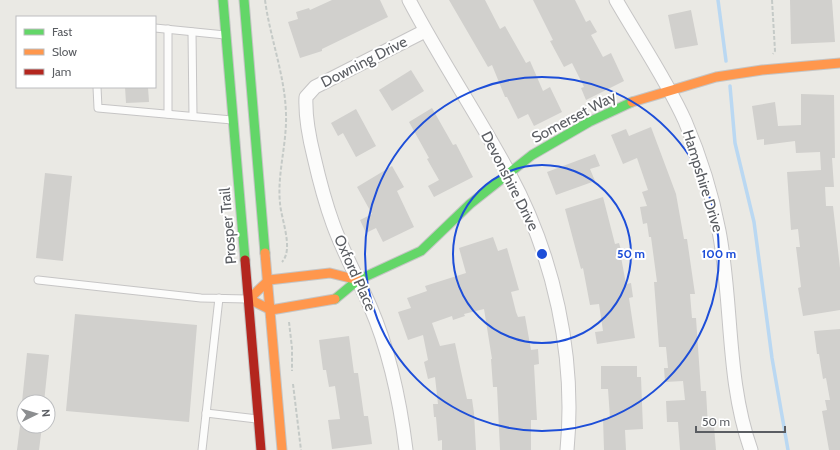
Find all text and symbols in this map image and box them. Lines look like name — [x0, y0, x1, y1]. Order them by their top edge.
legend — [16, 16, 156, 88]
text: Fast — [52, 24, 72, 39]
street label: Downing Drive — [318, 32, 410, 91]
text: Slow — [52, 44, 77, 59]
text: Jam — [51, 64, 71, 79]
street label: Somerset Way — [529, 87, 620, 147]
street label: Devonshire Drive — [477, 128, 543, 234]
street label: Hampshire Drive — [679, 128, 727, 235]
street label: Prosper Trail — [216, 186, 240, 265]
street label: Oxford Place — [330, 232, 380, 314]
text: 50 m — [617, 246, 645, 261]
text: 100 m — [702, 246, 736, 261]
centre of rings — [535, 247, 549, 261]
north arrow — [16, 394, 56, 434]
scale bar — [696, 408, 785, 434]
text: N — [39, 409, 53, 418]
text: 50 m — [702, 414, 730, 429]

